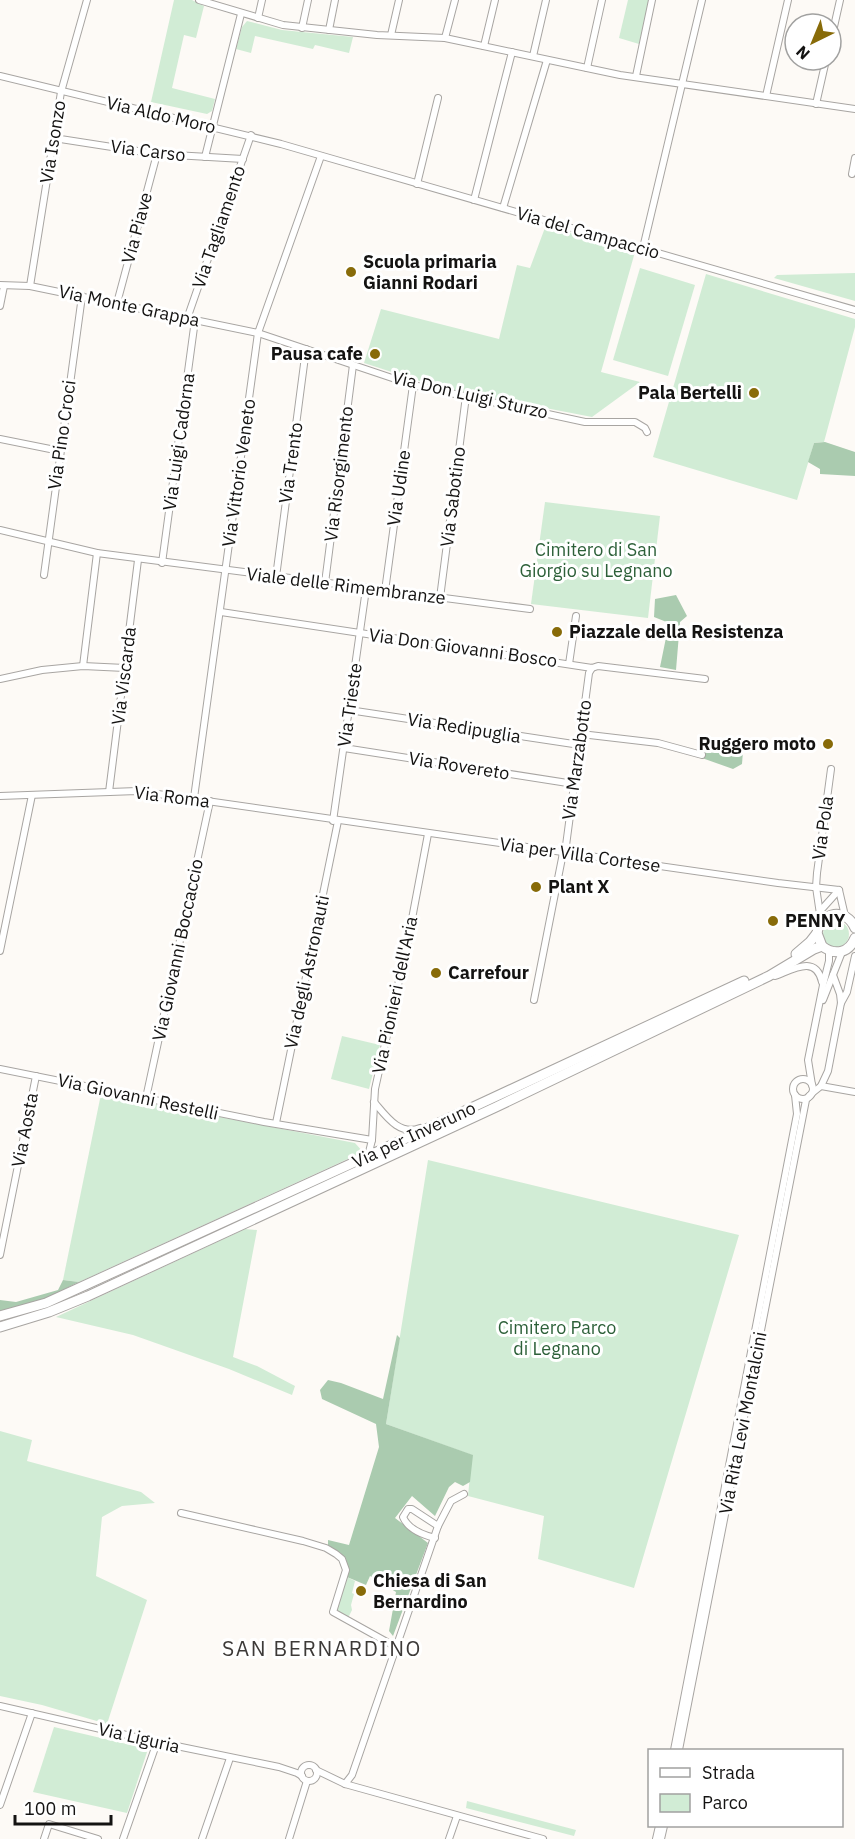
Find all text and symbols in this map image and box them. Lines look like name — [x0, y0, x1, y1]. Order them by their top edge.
north arrow — [783, 12, 843, 72]
text: N — [792, 42, 814, 64]
street label: Via Aldo Moro — [104, 91, 218, 138]
street label: Via Isonzo — [35, 99, 70, 185]
street label: Via Carso — [109, 134, 187, 167]
street label: Via Tagliamento — [187, 162, 250, 291]
street label: Via Piave — [116, 190, 157, 266]
street label: Via del Campaccio — [514, 201, 662, 264]
place label: Scuola primaria Gianni Rodari — [363, 250, 497, 294]
marker: Scuola primaria Gianni Rodari — [344, 265, 358, 279]
street label: Via Monte Grappa — [56, 279, 202, 332]
place label: Pausa cafe — [271, 342, 363, 365]
marker: Pausa cafe — [368, 347, 382, 361]
street label: Via Don Luigi Sturzo — [390, 365, 550, 424]
street label: Via Luigi Cadorna — [157, 371, 200, 512]
street label: Via Pino Croci — [42, 379, 81, 491]
place label: Pala Bertelli — [638, 381, 742, 404]
marker: Pala Bertelli — [747, 386, 761, 400]
street label: Via Vittorio Veneto — [217, 397, 260, 549]
street label: Via Risorgimento — [319, 405, 358, 543]
street label: Via Trento — [273, 421, 308, 505]
street label: Via Sabotino — [435, 445, 470, 548]
street label: Via Udine — [382, 448, 415, 527]
park label: Cimitero di San Giorgio su Legnano — [519, 538, 673, 582]
street label: Viale delle Rimembranze — [245, 562, 447, 609]
place label: Piazzale della Resistenza — [569, 620, 784, 643]
street label: Via Don Giovanni Bosco — [367, 623, 559, 672]
street label: Via Viscarda — [106, 625, 141, 726]
marker: Piazzale della Resistenza — [550, 625, 564, 639]
street label: Via Trieste — [332, 661, 367, 748]
street label: Via Marzabotto — [557, 698, 596, 822]
street label: Via Redipuglia — [406, 707, 523, 748]
place label: Ruggero moto — [698, 732, 816, 755]
marker: Ruggero moto — [821, 737, 835, 751]
street label: Via Rovereto — [407, 746, 511, 785]
street label: Via Roma — [133, 780, 212, 813]
street label: Via Pola — [807, 794, 838, 861]
street label: Via per Villa Cortese — [498, 832, 662, 877]
street label: Via Giovanni Boccaccio — [147, 857, 208, 1043]
place label: Plant X — [548, 875, 610, 898]
marker: Plant X — [529, 880, 543, 894]
street label: Via degli Astronauti — [279, 893, 334, 1051]
place label: PENNY — [785, 909, 846, 932]
street label: Via Pionieri dell'Aria — [367, 914, 423, 1076]
marker: PENNY — [766, 914, 780, 928]
place label: Carrefour — [448, 961, 529, 984]
marker: Carrefour — [429, 966, 443, 980]
street label: Via Giovanni Restelli — [56, 1068, 221, 1125]
street label: Via Aosta — [6, 1090, 43, 1169]
street label: Via per Inveruno — [348, 1096, 479, 1173]
park label: Cimitero Parco di Legnano — [498, 1316, 616, 1360]
street label: Via Rita Levi Montalcini — [714, 1330, 772, 1516]
place label: Chiesa di San Bernardino — [373, 1569, 487, 1613]
marker: Chiesa di San Bernardino — [354, 1584, 368, 1598]
district label: SAN BERNARDINO — [222, 1634, 422, 1662]
street label: Via Liguria — [96, 1717, 183, 1758]
legend — [648, 1749, 843, 1827]
text: Strada — [702, 1761, 755, 1784]
scale bar — [15, 1788, 111, 1826]
text: Parco — [702, 1791, 748, 1814]
text: 100 m — [24, 1797, 76, 1820]

